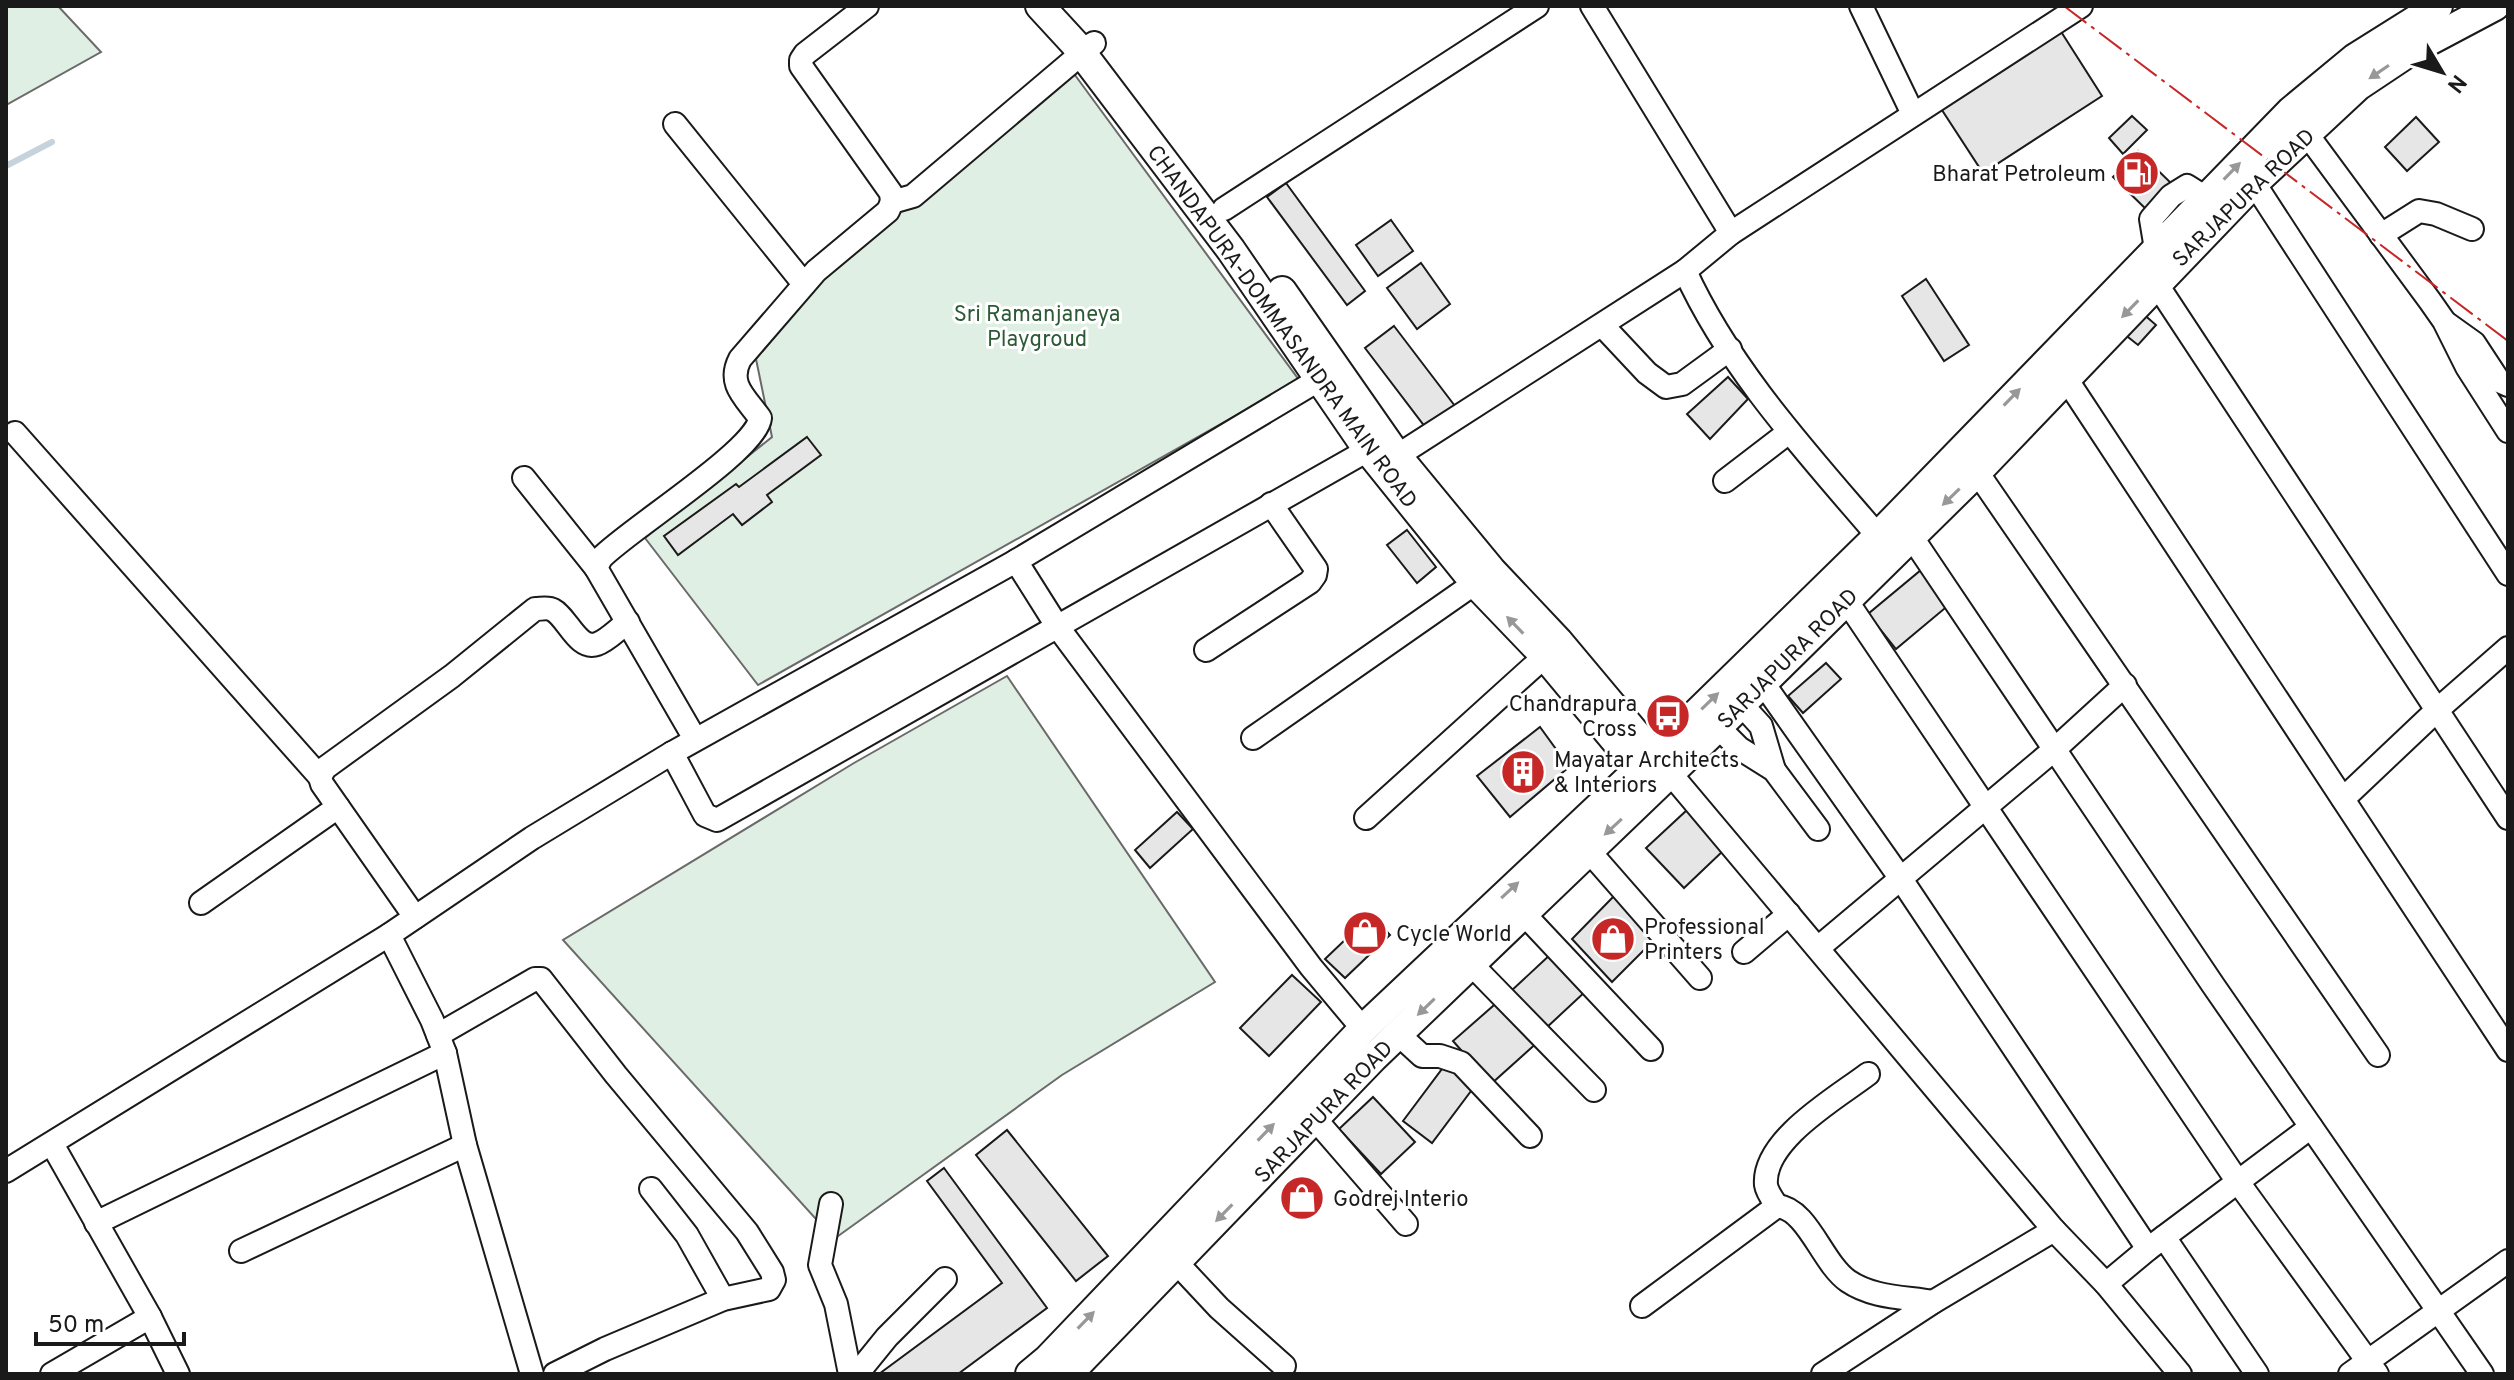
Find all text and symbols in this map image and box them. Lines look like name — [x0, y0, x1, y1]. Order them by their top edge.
north arrow — [2402, 32, 2482, 112]
one-way arrow — [2368, 65, 2390, 79]
text: N — [2440, 68, 2471, 97]
street label: SARJAPURA ROAD — [2168, 124, 2322, 274]
street label: CHANDAPURA-DOMMASANDRA MAIN ROAD — [1140, 141, 1422, 514]
fuel station icon: Bharat Petroleum — [2113, 149, 2161, 197]
place label: Bharat Petroleum — [1932, 162, 2106, 189]
one-way arrow — [2223, 162, 2241, 181]
one-way arrow — [2122, 299, 2140, 318]
park label: Sri Ramanjaneya Playgroud — [954, 302, 1120, 354]
one-way arrow — [2002, 388, 2020, 407]
one-way arrow — [1942, 487, 1961, 506]
street label: SARJAPURA ROAD — [1713, 584, 1865, 736]
one-way arrow — [1506, 615, 1524, 634]
place label: Chandrapura Cross — [1509, 692, 1637, 744]
bus stop icon: Chandrapura Cross — [1644, 692, 1692, 740]
one-way arrow — [1700, 692, 1719, 710]
building icon: Mayatar Architects & Interiors — [1499, 748, 1547, 796]
place label: Mayatar Architects & Interiors — [1554, 748, 1739, 800]
one-way arrow — [1603, 817, 1622, 835]
one-way arrow — [1501, 881, 1520, 899]
shop icon: Cycle World — [1341, 909, 1389, 957]
shop icon: Professional Printers — [1589, 915, 1637, 963]
place label: Professional Printers — [1644, 915, 1765, 967]
place label: Cycle World — [1396, 922, 1512, 949]
one-way arrow — [1417, 997, 1436, 1016]
street label: SARJAPURA ROAD — [1250, 1036, 1400, 1190]
one-way arrow — [1256, 1122, 1274, 1141]
shop icon: Godrej Interio — [1278, 1174, 1326, 1222]
place label: Godrej Interio — [1333, 1187, 1468, 1214]
one-way arrow — [1215, 1203, 1234, 1222]
scale bar — [36, 1296, 184, 1346]
text: 50 m — [48, 1311, 104, 1341]
one-way arrow — [1076, 1311, 1095, 1330]

